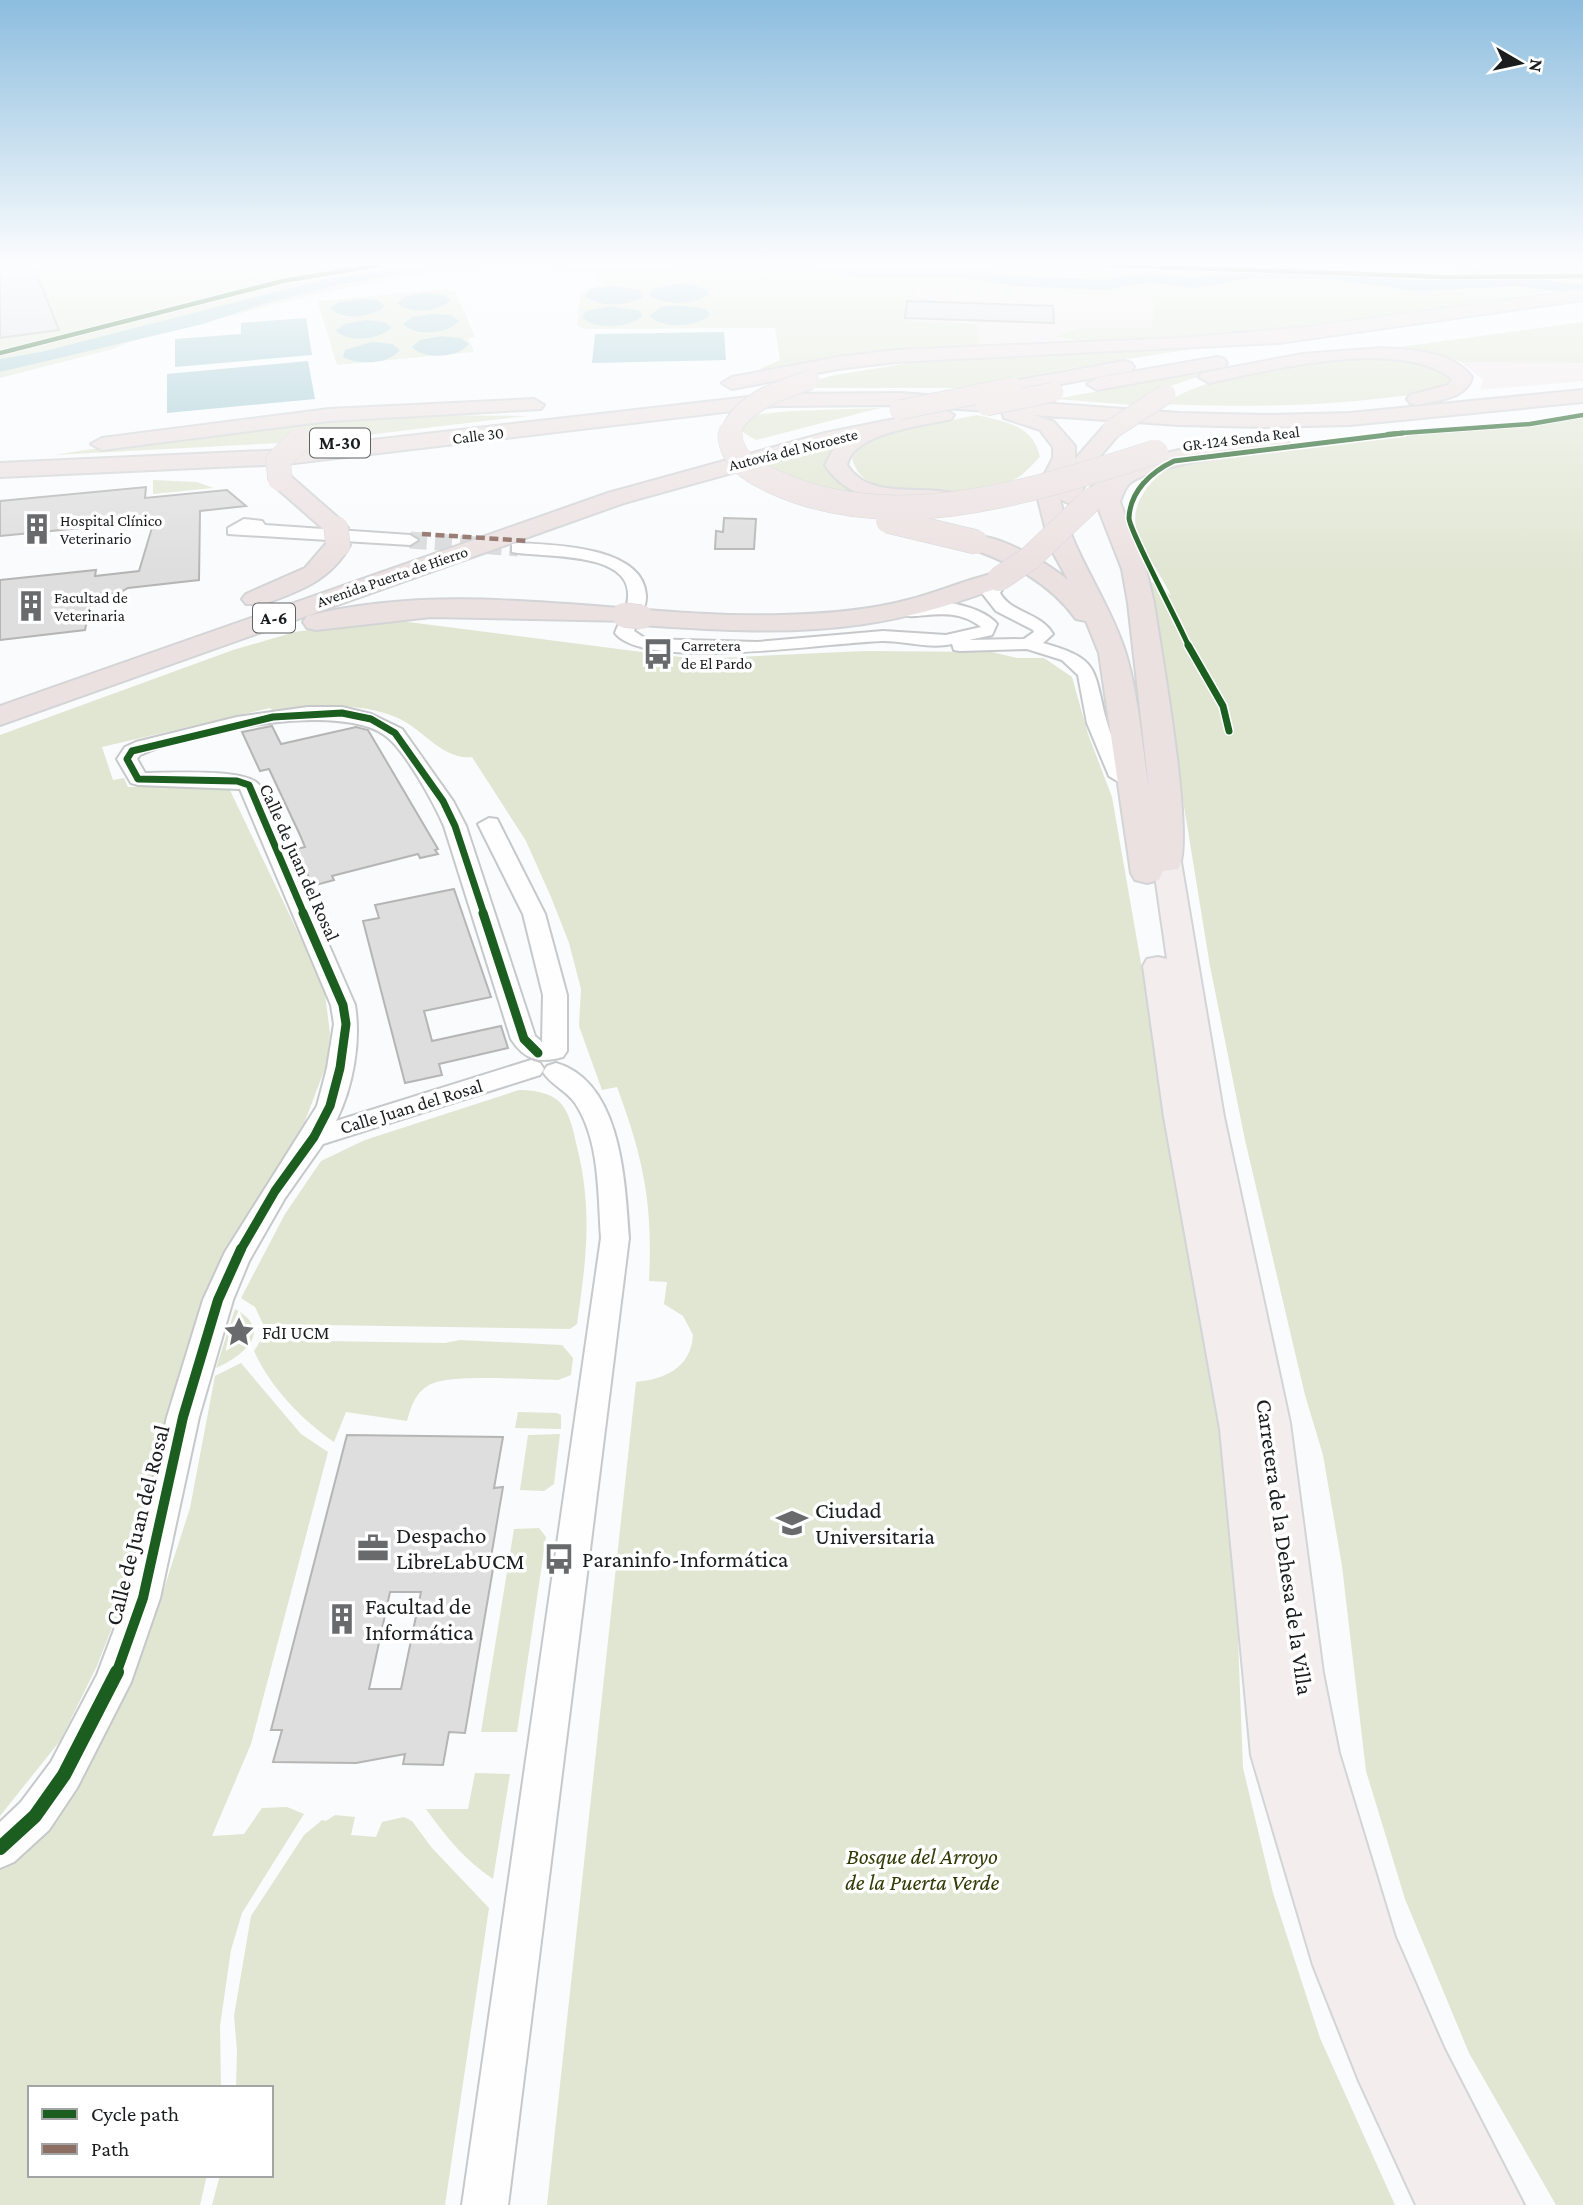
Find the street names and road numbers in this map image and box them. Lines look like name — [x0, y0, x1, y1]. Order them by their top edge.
street label: GR-124 Senda Real — [1182, 423, 1301, 454]
street label: Calle 30 — [451, 424, 505, 447]
street label: Autovía del Noroeste — [727, 425, 859, 474]
road number: M-30 — [310, 428, 370, 458]
street label: Avenida Puerta de Hierro — [314, 543, 470, 610]
road number: A-6 — [253, 604, 295, 632]
street label: Calle de Juan del Rosal — [255, 780, 344, 944]
street label: Calle Juan del Rosal — [337, 1075, 485, 1138]
street label: Carretera de la Dehesa de la Villa — [1251, 1397, 1319, 1697]
street label: Calle de Juan del Rosal — [100, 1422, 174, 1628]

